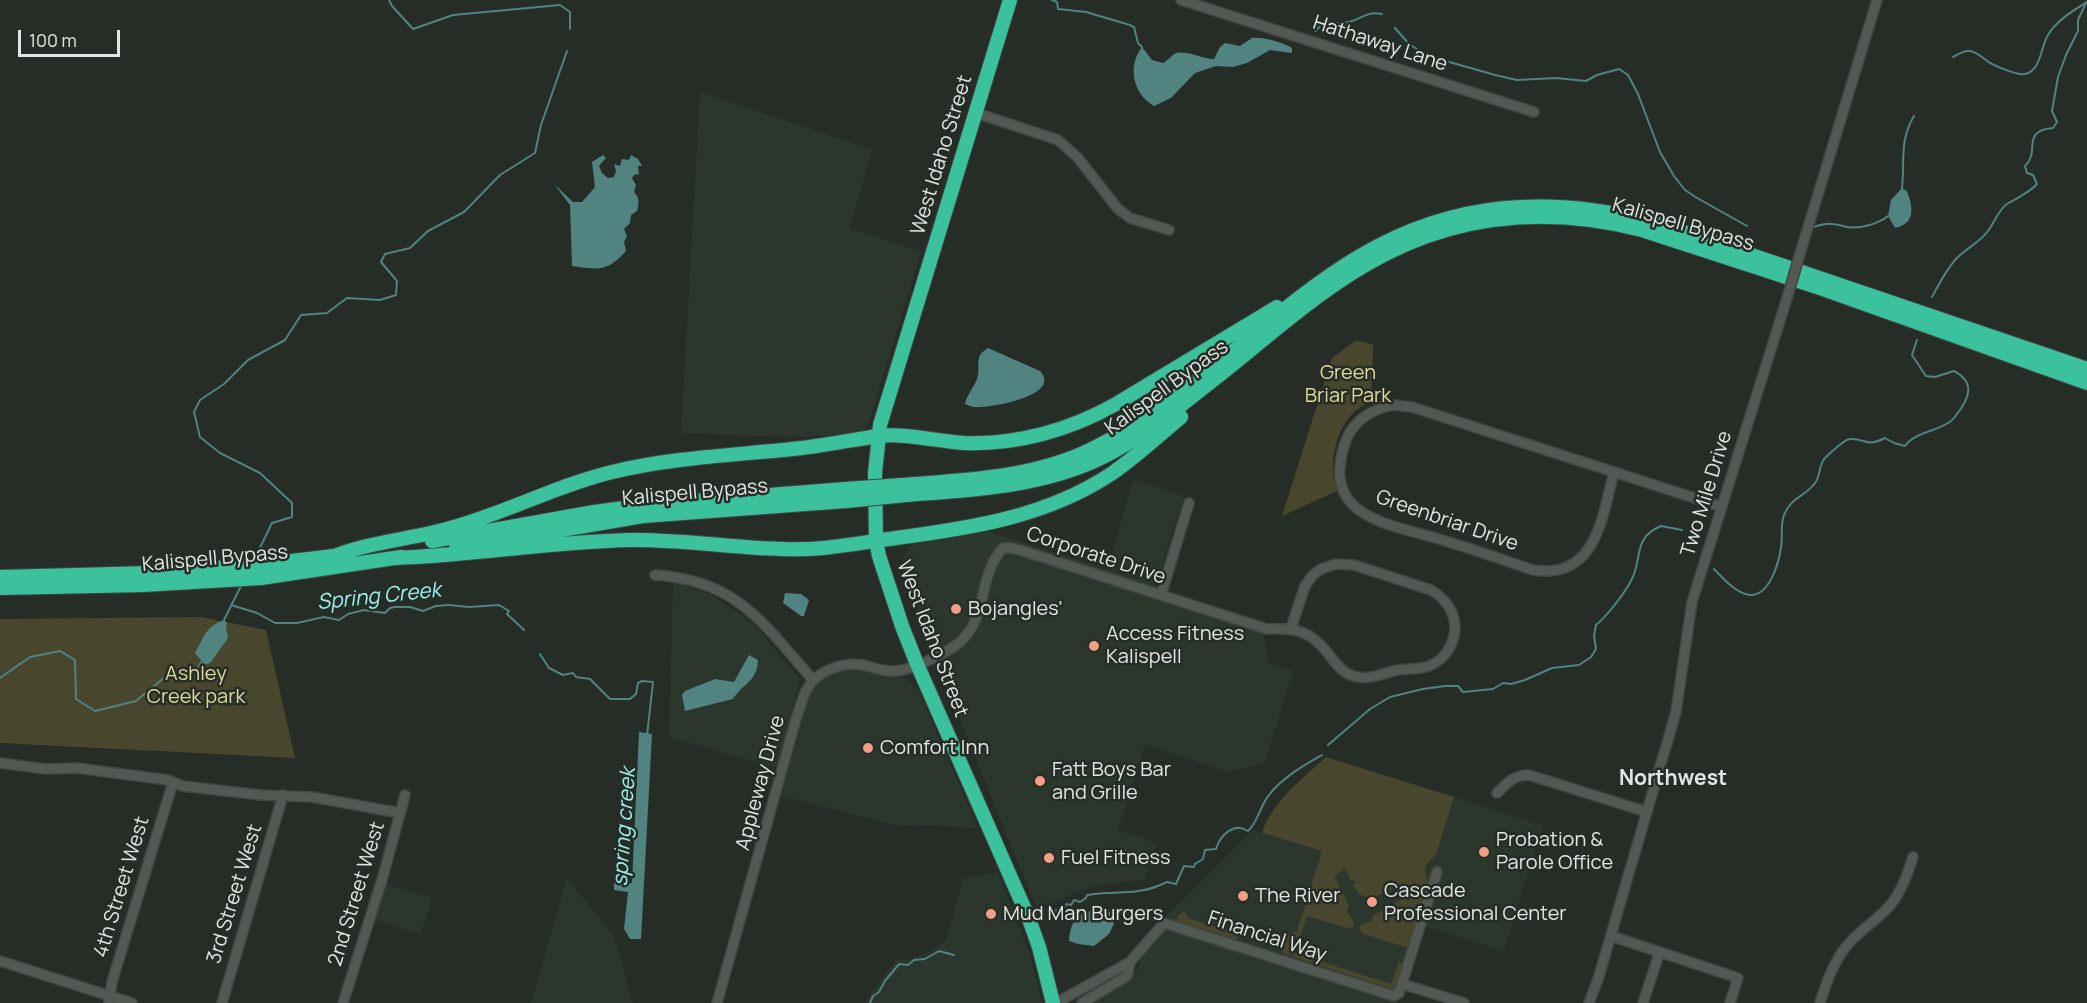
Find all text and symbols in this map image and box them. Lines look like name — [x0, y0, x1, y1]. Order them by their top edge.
street label: Hathaway Lane — [1310, 11, 1450, 77]
scale bar — [21, 18, 123, 56]
text: 100 m — [29, 28, 77, 52]
street label: West Idaho Street — [906, 72, 978, 238]
street label: Kalispell Bypass — [1609, 193, 1757, 257]
street label: Kalispell Bypass — [1101, 335, 1233, 441]
park label: Green Briar Park — [1305, 361, 1391, 408]
street label: Two Mile Drive — [1677, 428, 1737, 560]
street label: Kalispell Bypass — [621, 475, 769, 511]
street label: Greenbriar Drive — [1373, 485, 1521, 557]
street label: Corporate Drive — [1023, 522, 1169, 590]
street label: Kalispell Bypass — [141, 541, 289, 577]
street label: West Idaho Street — [891, 557, 973, 721]
water label: Spring Creek — [316, 578, 442, 616]
place label: Bojangles' — [968, 597, 1063, 621]
marker: Bojangles' — [949, 602, 963, 616]
place label: Access Fitness Kalispell — [1106, 622, 1244, 669]
marker: Access Fitness Kalispell — [1087, 639, 1101, 653]
park label: Ashley Creek park — [147, 662, 245, 709]
street label: Appleway Drive — [731, 713, 791, 853]
place label: Comfort Inn — [880, 736, 989, 760]
marker: Comfort Inn — [861, 741, 875, 755]
place label: Fatt Boys Bar and Grille — [1052, 758, 1171, 805]
district label: Northwest — [1619, 766, 1727, 792]
water label: spring creek — [608, 767, 642, 887]
marker: Fatt Boys Bar and Grille — [1033, 774, 1047, 788]
street label: 4th Street West — [89, 814, 155, 960]
street label: 2nd Street West — [324, 819, 390, 969]
street label: 3rd Street West — [202, 821, 268, 967]
place label: Probation & Parole Office — [1496, 828, 1613, 875]
marker: Probation & Parole Office — [1477, 845, 1491, 859]
place label: Fuel Fitness — [1061, 846, 1171, 870]
marker: Fuel Fitness — [1042, 851, 1056, 865]
place label: Cascade Professional Center — [1384, 879, 1567, 926]
place label: The River — [1255, 884, 1340, 908]
marker: The River — [1236, 889, 1250, 903]
marker: Cascade Professional Center — [1365, 895, 1379, 909]
place label: Mud Man Burgers — [1003, 902, 1163, 926]
street label: Financial Way — [1205, 906, 1329, 968]
marker: Mud Man Burgers — [984, 907, 998, 921]

